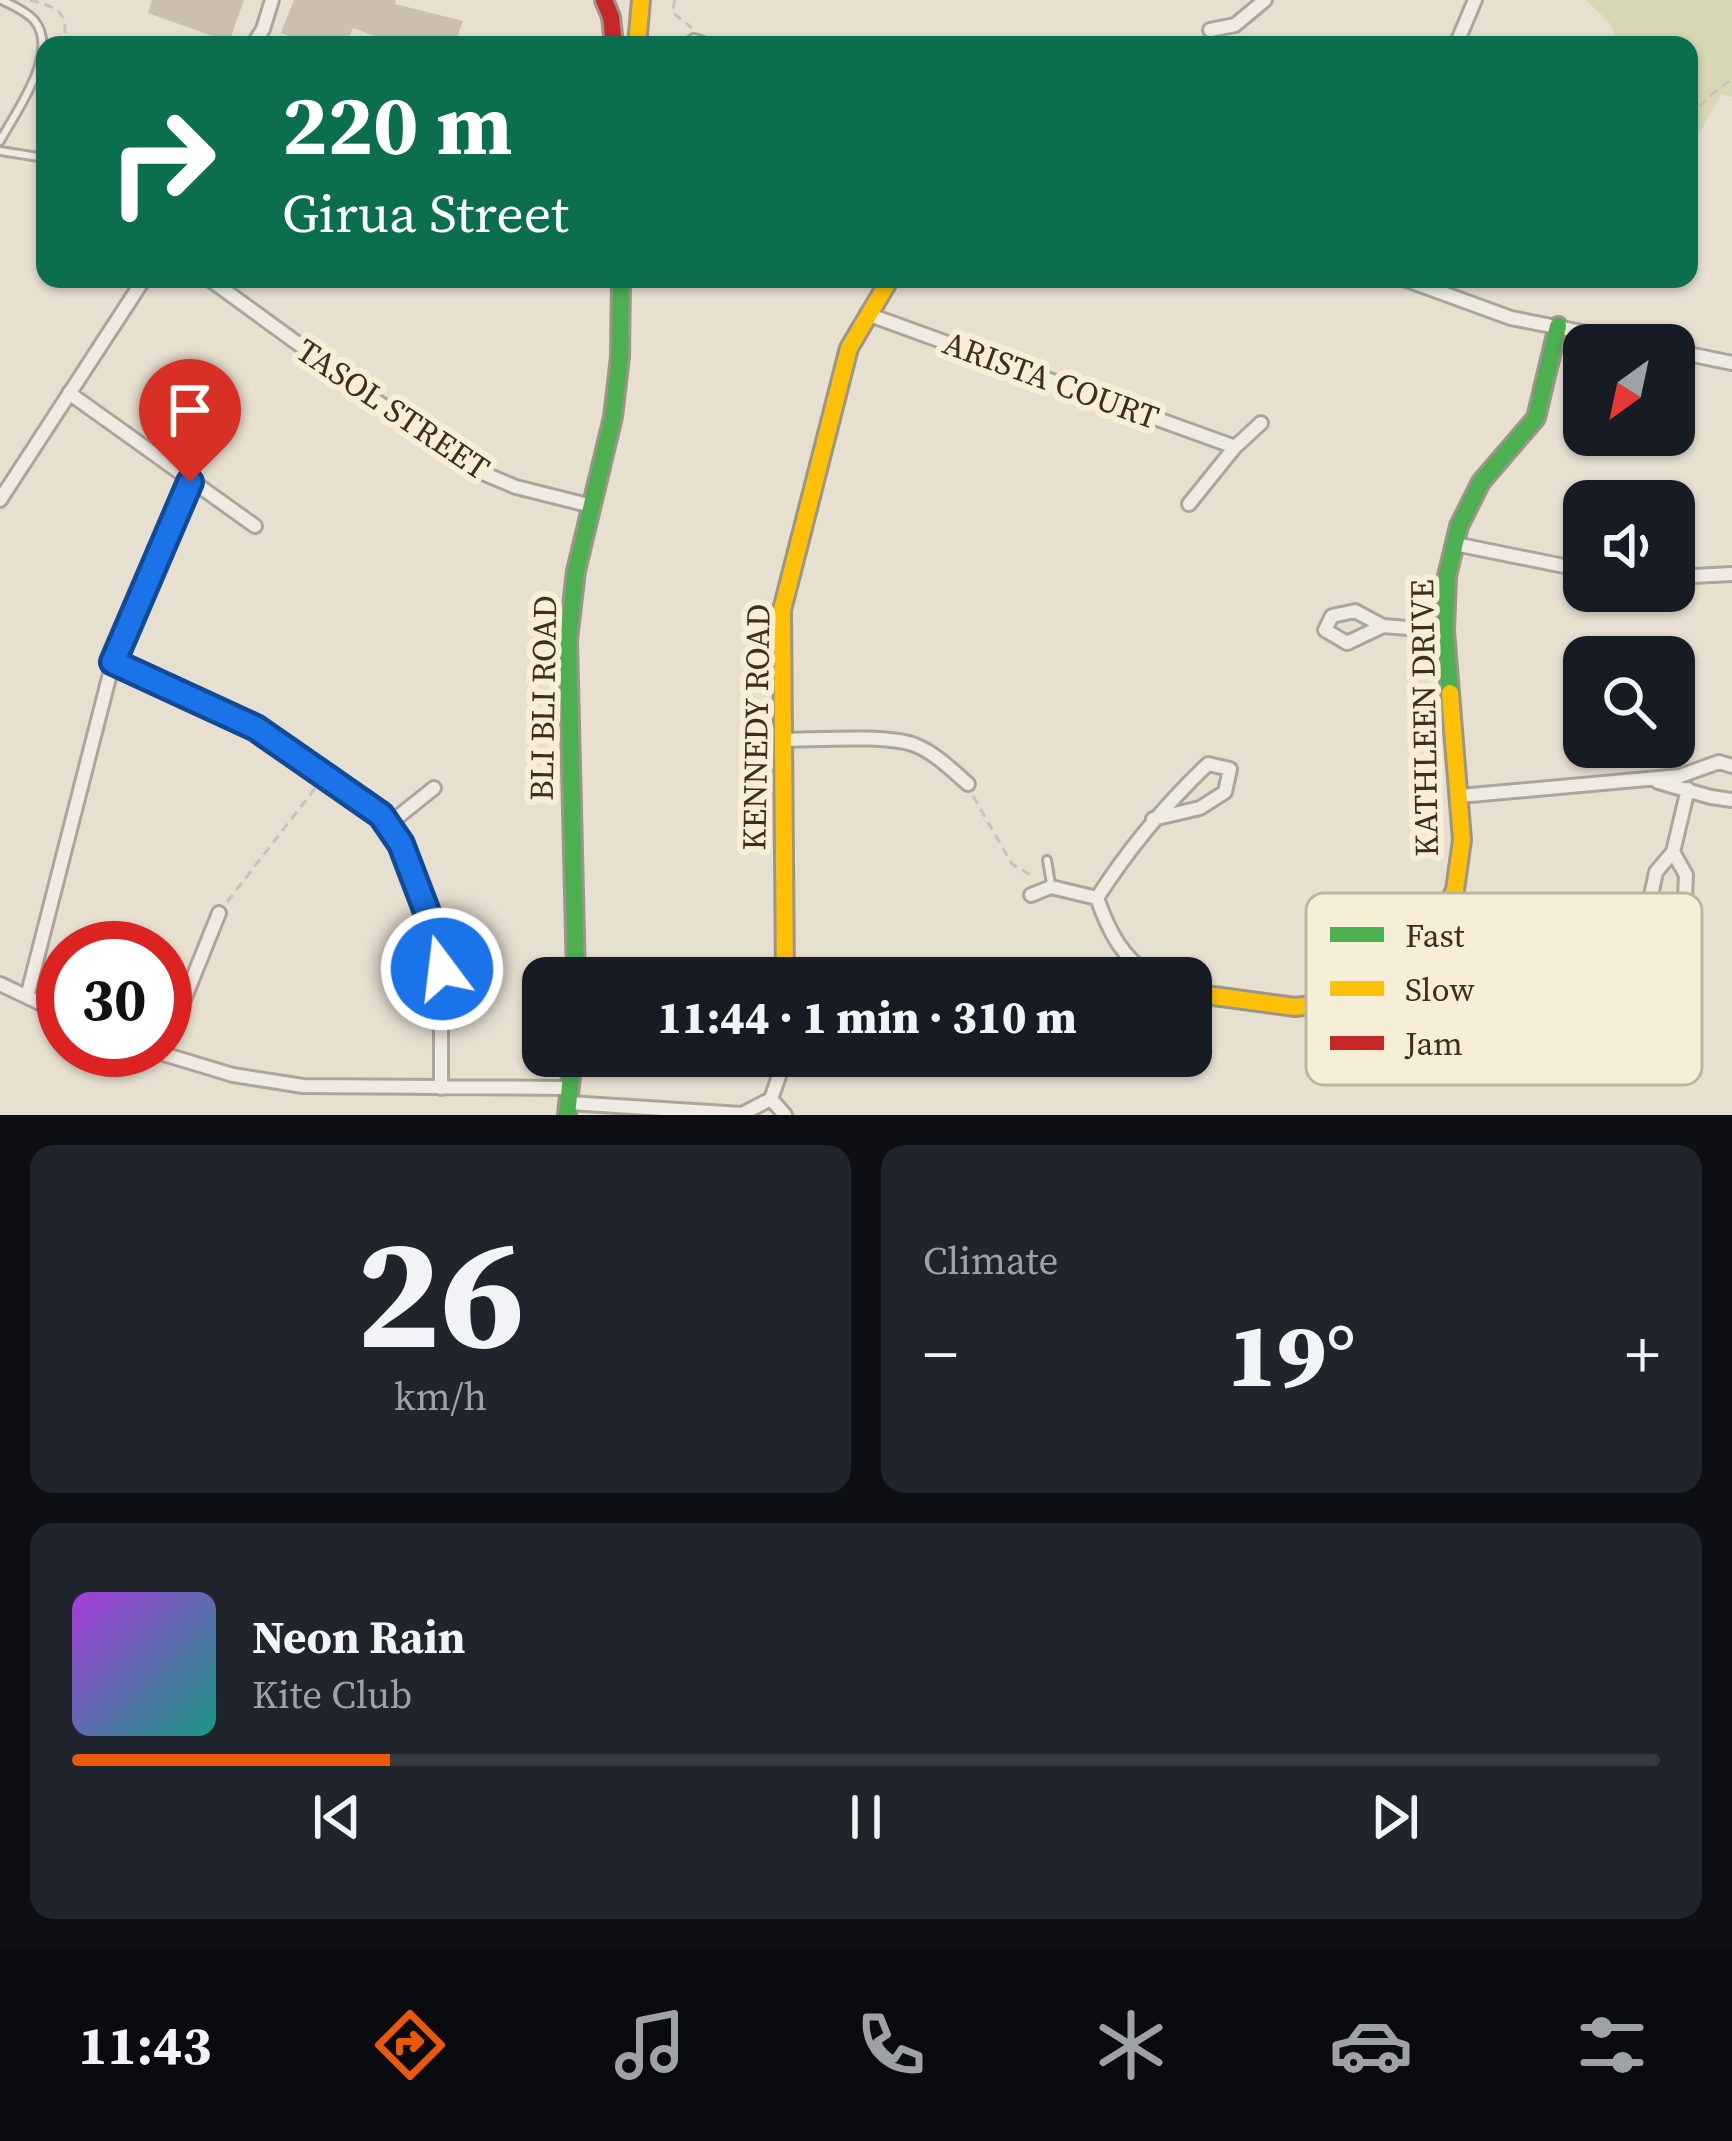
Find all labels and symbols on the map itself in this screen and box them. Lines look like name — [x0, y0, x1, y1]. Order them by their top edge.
street label: ARISTA COURT — [937, 320, 1165, 440]
north arrow — [1563, 324, 1695, 456]
street label: TASOL STREET — [288, 328, 499, 490]
pin — [139, 359, 241, 482]
street label: KATHLEEN DRIVE — [1399, 579, 1449, 857]
street label: BLI BLI ROAD — [519, 595, 567, 801]
street label: KENNEDY ROAD — [731, 603, 781, 851]
legend — [1306, 893, 1702, 1085]
position arrow — [379, 906, 505, 1032]
text: Fast — [1405, 913, 1465, 958]
speed limit sign: 30 — [36, 921, 192, 1077]
text: Slow — [1405, 967, 1475, 1012]
text: Jam — [1404, 1021, 1463, 1066]

